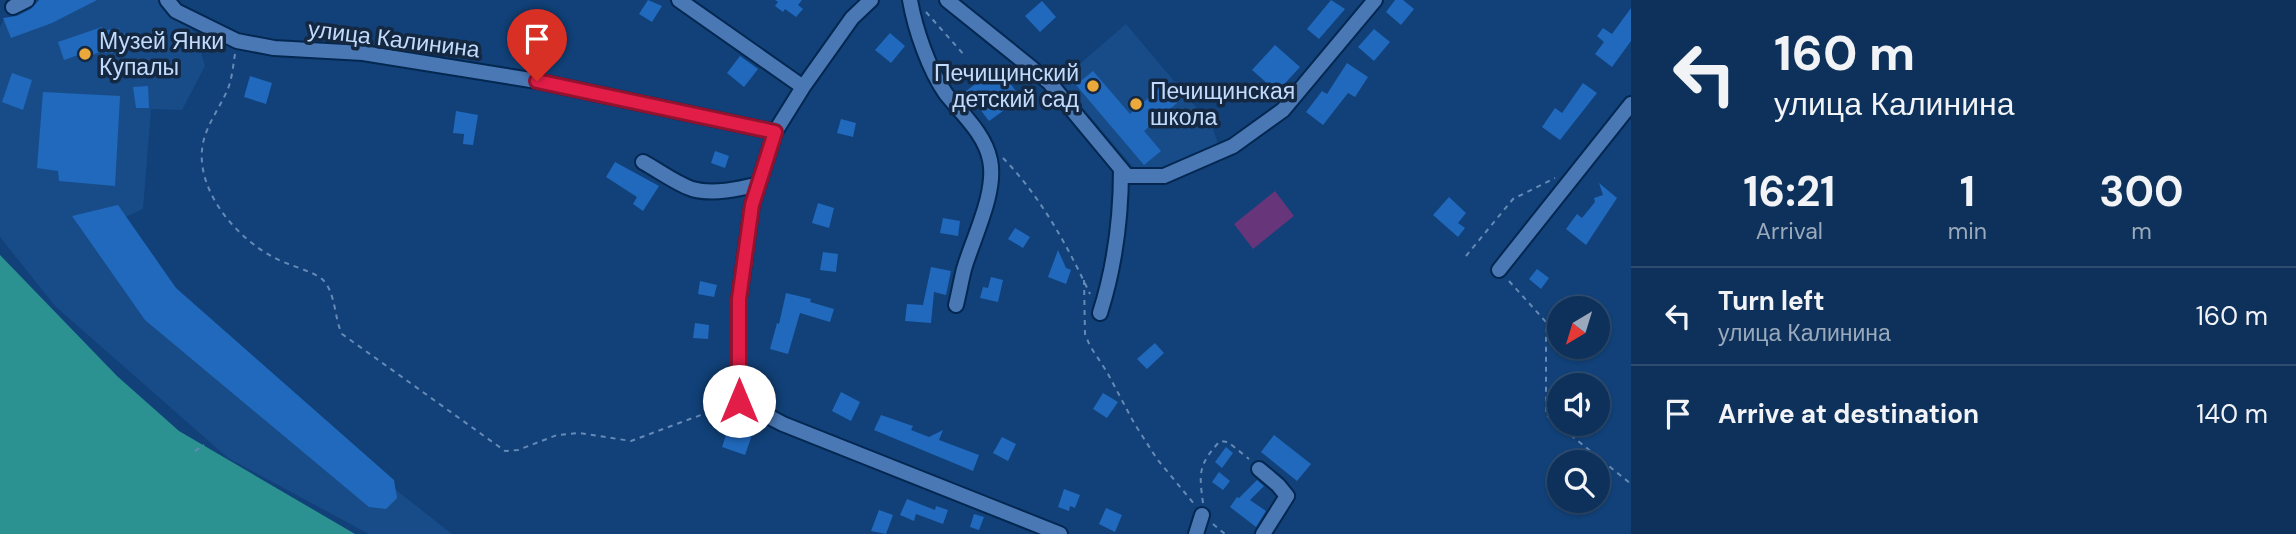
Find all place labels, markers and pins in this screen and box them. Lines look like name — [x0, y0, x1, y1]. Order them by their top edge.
pin — [507, 9, 567, 81]
place label: Музей Янки Купалы — [99, 26, 224, 82]
marker: Музей Янки Купалы — [77, 46, 93, 62]
place label: Печищинский детский сад — [934, 58, 1080, 114]
place label: Печищинская школа — [1150, 76, 1295, 132]
marker: Печищинский детский сад — [1085, 78, 1101, 94]
marker: Печищинская школа — [1128, 96, 1144, 112]

